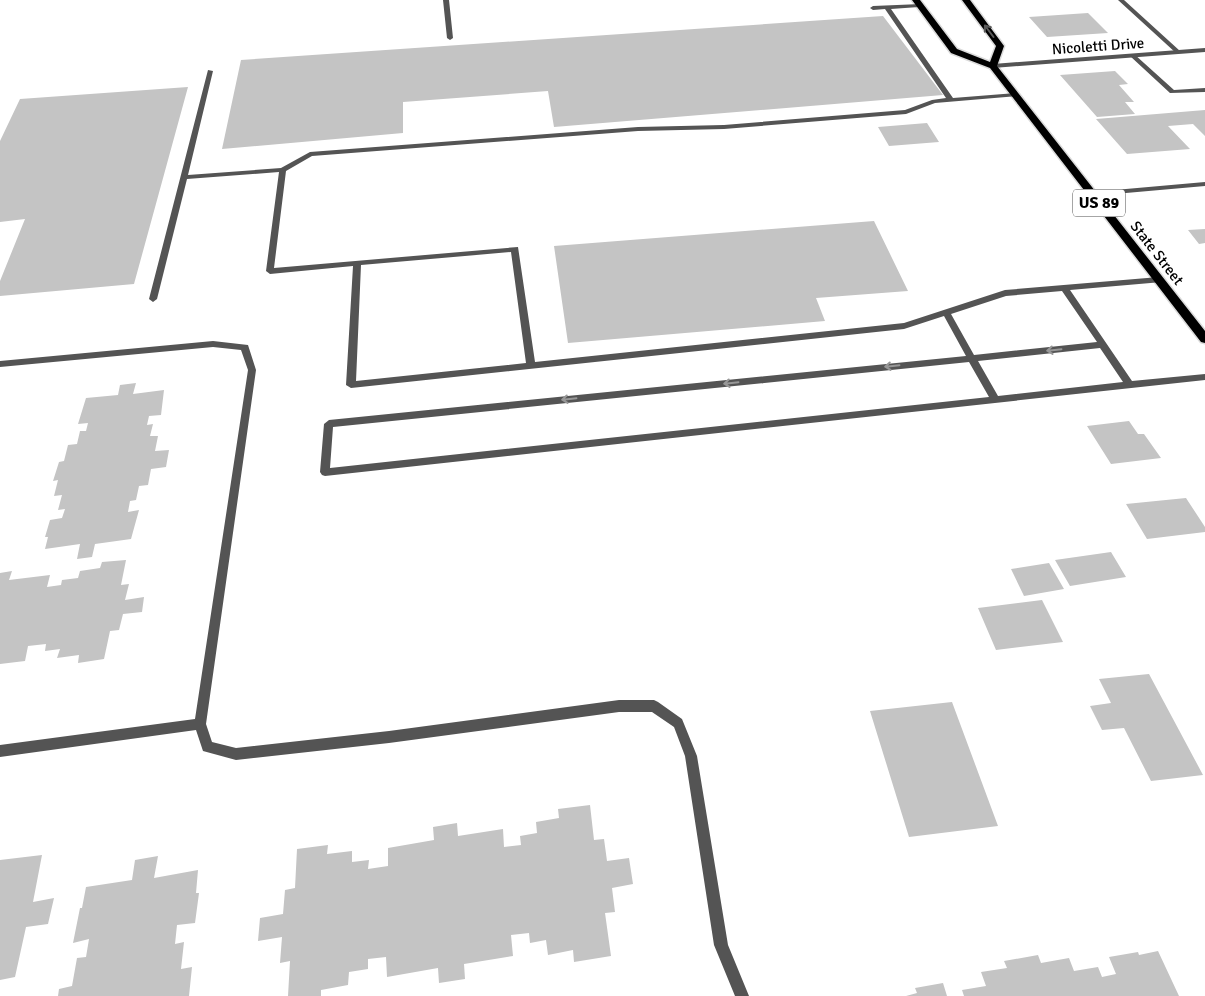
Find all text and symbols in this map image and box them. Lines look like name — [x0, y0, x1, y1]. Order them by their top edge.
one-way arrow — [984, 25, 995, 38]
street label: Nicoletti Drive — [1051, 34, 1145, 58]
road number: US 89 — [1073, 190, 1125, 217]
street label: State Street — [1127, 218, 1187, 288]
one-way arrow — [1046, 345, 1062, 355]
one-way arrow — [885, 361, 901, 371]
one-way arrow — [723, 378, 739, 388]
one-way arrow — [561, 394, 577, 404]

